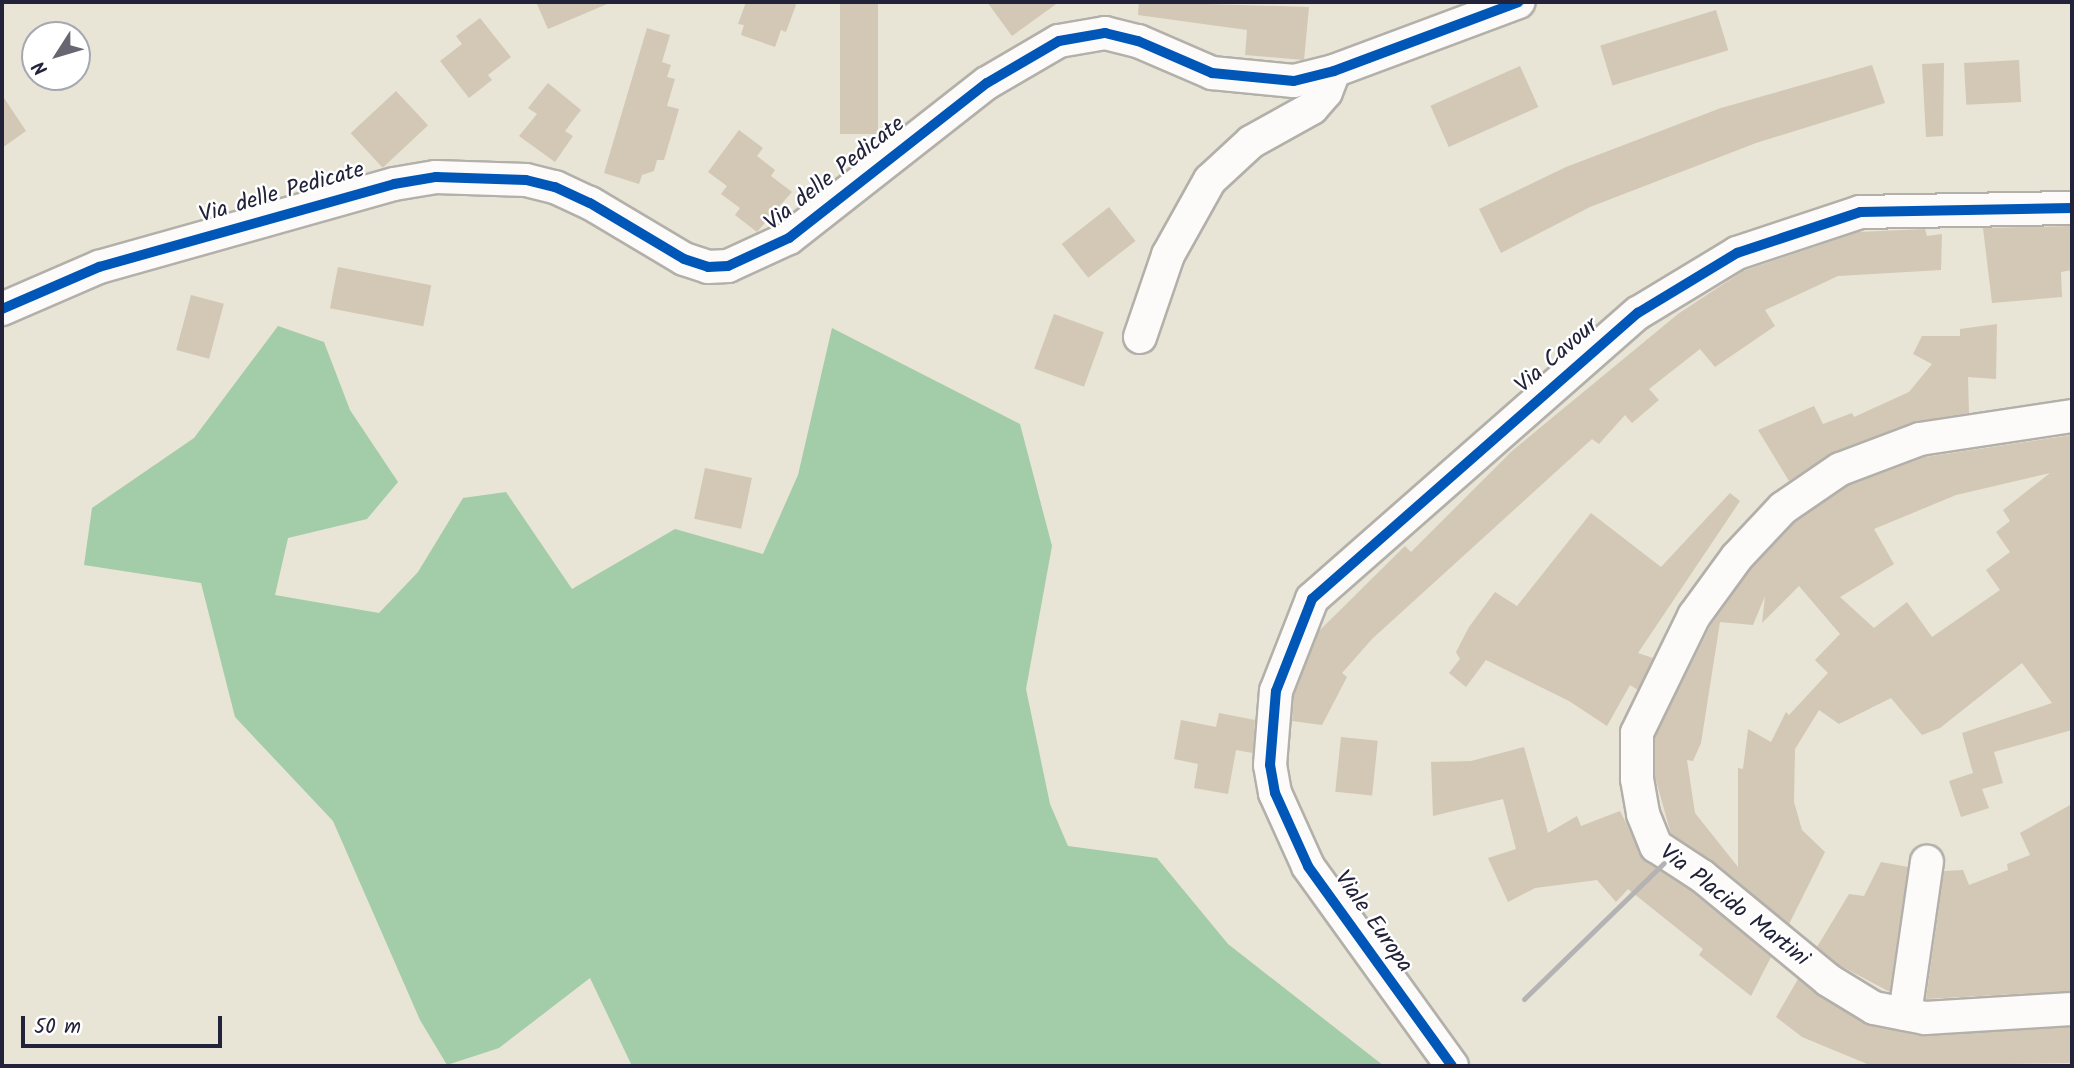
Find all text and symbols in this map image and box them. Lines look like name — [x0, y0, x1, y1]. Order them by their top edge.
north arrow — [21, 21, 91, 91]
text: N — [25, 54, 56, 81]
street label: Via delle Pedicate — [759, 111, 911, 237]
street label: Via delle Pedicate — [196, 156, 368, 230]
street label: Via Cavour — [1510, 312, 1604, 400]
street label: Via Placido Martini — [1654, 839, 1814, 973]
street label: Viale Europa — [1328, 866, 1418, 978]
scale bar — [24, 1002, 226, 1046]
text: 50 m — [34, 1011, 81, 1044]

